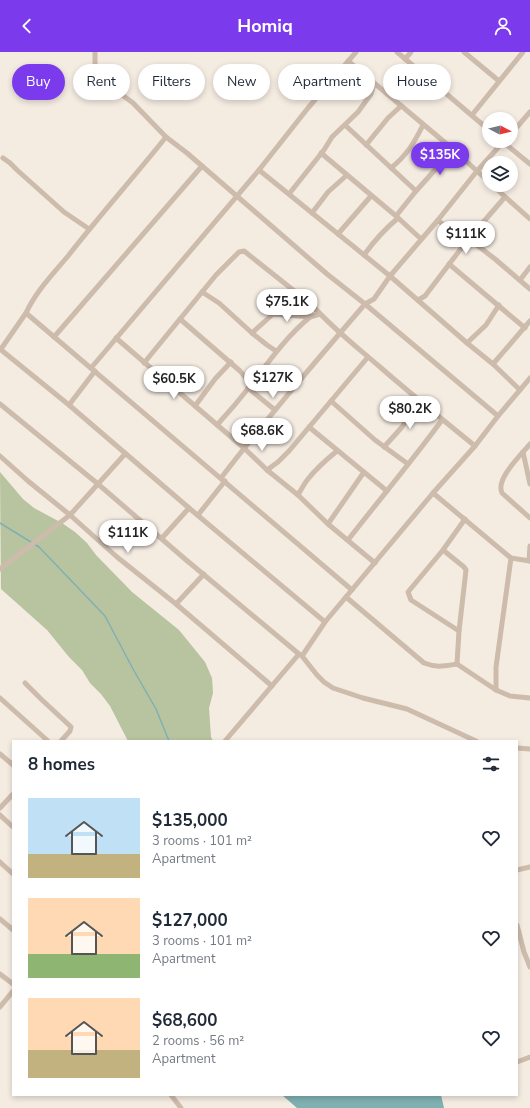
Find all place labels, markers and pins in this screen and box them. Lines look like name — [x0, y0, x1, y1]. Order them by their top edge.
pin: $135K — [412, 142, 468, 176]
pin: $111K — [438, 221, 494, 255]
pin: $75.1K — [254, 289, 320, 323]
pin: $127K — [245, 365, 301, 399]
pin: $60.5K — [141, 366, 207, 400]
pin: $80.2K — [377, 396, 443, 430]
pin: $68.6K — [229, 418, 295, 452]
pin: $111K — [100, 520, 156, 554]

